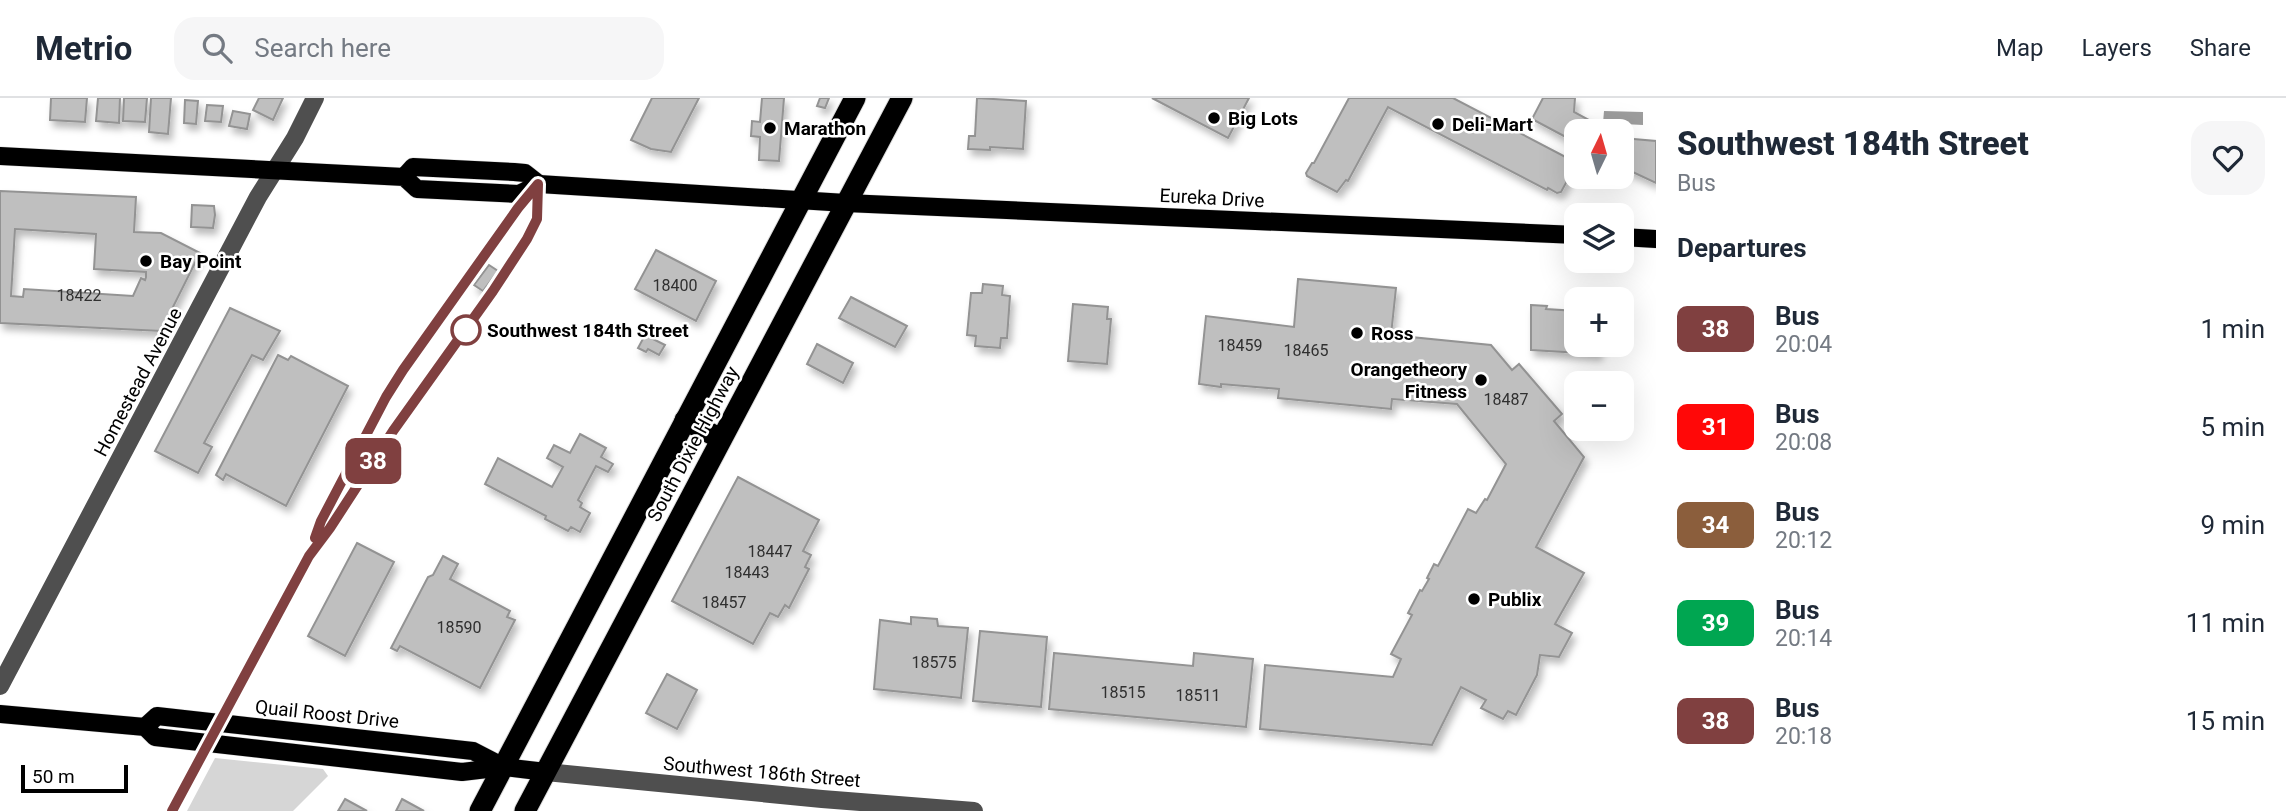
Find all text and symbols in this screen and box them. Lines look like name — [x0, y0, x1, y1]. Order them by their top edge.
search box — [174, 17, 664, 80]
text: Metrio — [35, 29, 132, 68]
icon: search — [198, 29, 236, 67]
text: Search here — [254, 33, 391, 63]
text: Map — [1996, 34, 2044, 62]
text: Layers — [2082, 34, 2152, 62]
text: Share — [2190, 34, 2251, 62]
place label: Big Lots — [1228, 107, 1298, 130]
marker: Big Lots — [1206, 110, 1222, 126]
place label: Deli-Mart — [1452, 113, 1533, 136]
marker: Deli-Mart — [1430, 116, 1446, 132]
place label: Marathon — [784, 117, 866, 140]
north arrow — [1564, 119, 1634, 189]
map controls — [1564, 119, 1634, 441]
marker: Marathon — [762, 120, 778, 136]
button: heart — [2191, 121, 2265, 195]
text: Southwest 184th Street — [1677, 124, 2029, 163]
text: Bus — [1677, 170, 1716, 197]
street label: Eureka Drive — [1159, 184, 1265, 212]
button: layers — [1564, 203, 1634, 273]
text: Departures — [1677, 233, 1807, 263]
place label: Bay Point — [160, 250, 242, 273]
marker: Bay Point — [138, 253, 154, 269]
house number: 18400 — [653, 276, 697, 295]
house number: 18422 — [57, 286, 101, 305]
button: + — [1564, 287, 1634, 357]
text: Bus — [1775, 301, 1820, 331]
street label: Homestead Avenue — [89, 304, 187, 460]
text: 1 min — [2200, 314, 2265, 344]
marker: Southwest 184th Street — [451, 315, 481, 345]
text: 38 — [1702, 315, 1729, 343]
place label: Southwest 184th Street — [487, 319, 689, 342]
place label: Ross — [1371, 322, 1414, 345]
marker: Ross — [1349, 325, 1365, 341]
text: 20:04 — [1775, 331, 1832, 358]
house number: 18459 — [1218, 336, 1262, 355]
house number: 18465 — [1284, 341, 1328, 360]
place label: Orangetheory Fitness — [1351, 358, 1467, 403]
street label: South Dixie Highway — [642, 362, 744, 526]
button: − — [1564, 371, 1634, 441]
marker: Orangetheory Fitness — [1473, 372, 1489, 388]
house number: 18487 — [1484, 390, 1528, 409]
text: Bus — [1775, 399, 1820, 429]
text: 5 min — [2200, 412, 2265, 442]
text: 31 — [1702, 413, 1729, 441]
text: 20:08 — [1775, 429, 1832, 456]
line badge: 38 — [342, 438, 404, 484]
text: 38 — [359, 447, 387, 475]
text: Bus — [1775, 497, 1820, 527]
text: 9 min — [2200, 510, 2265, 540]
text: 34 — [1702, 511, 1729, 539]
text: 20:12 — [1775, 527, 1832, 554]
house number: 18447 — [748, 542, 792, 561]
house number: 18443 — [725, 563, 769, 582]
place label: Publix — [1488, 588, 1542, 611]
marker: Publix — [1466, 591, 1482, 607]
house number: 18457 — [702, 593, 746, 612]
text: Bus — [1775, 595, 1820, 625]
text: 11 min — [2186, 608, 2265, 638]
text: 39 — [1702, 609, 1729, 637]
house number: 18590 — [437, 618, 481, 637]
text: 20:14 — [1775, 625, 1832, 652]
house number: 18575 — [912, 653, 956, 672]
house number: 18515 — [1101, 683, 1145, 702]
house number: 18511 — [1176, 686, 1220, 705]
text: Bus — [1775, 693, 1820, 723]
street label: Quail Roost Drive — [254, 695, 400, 733]
text: 15 min — [2186, 706, 2265, 736]
text: 38 — [1702, 707, 1729, 735]
text: 20:18 — [1775, 723, 1832, 750]
street label: Southwest 186th Street — [662, 752, 862, 792]
scale bar — [21, 762, 128, 794]
text: 50 m — [32, 765, 75, 788]

